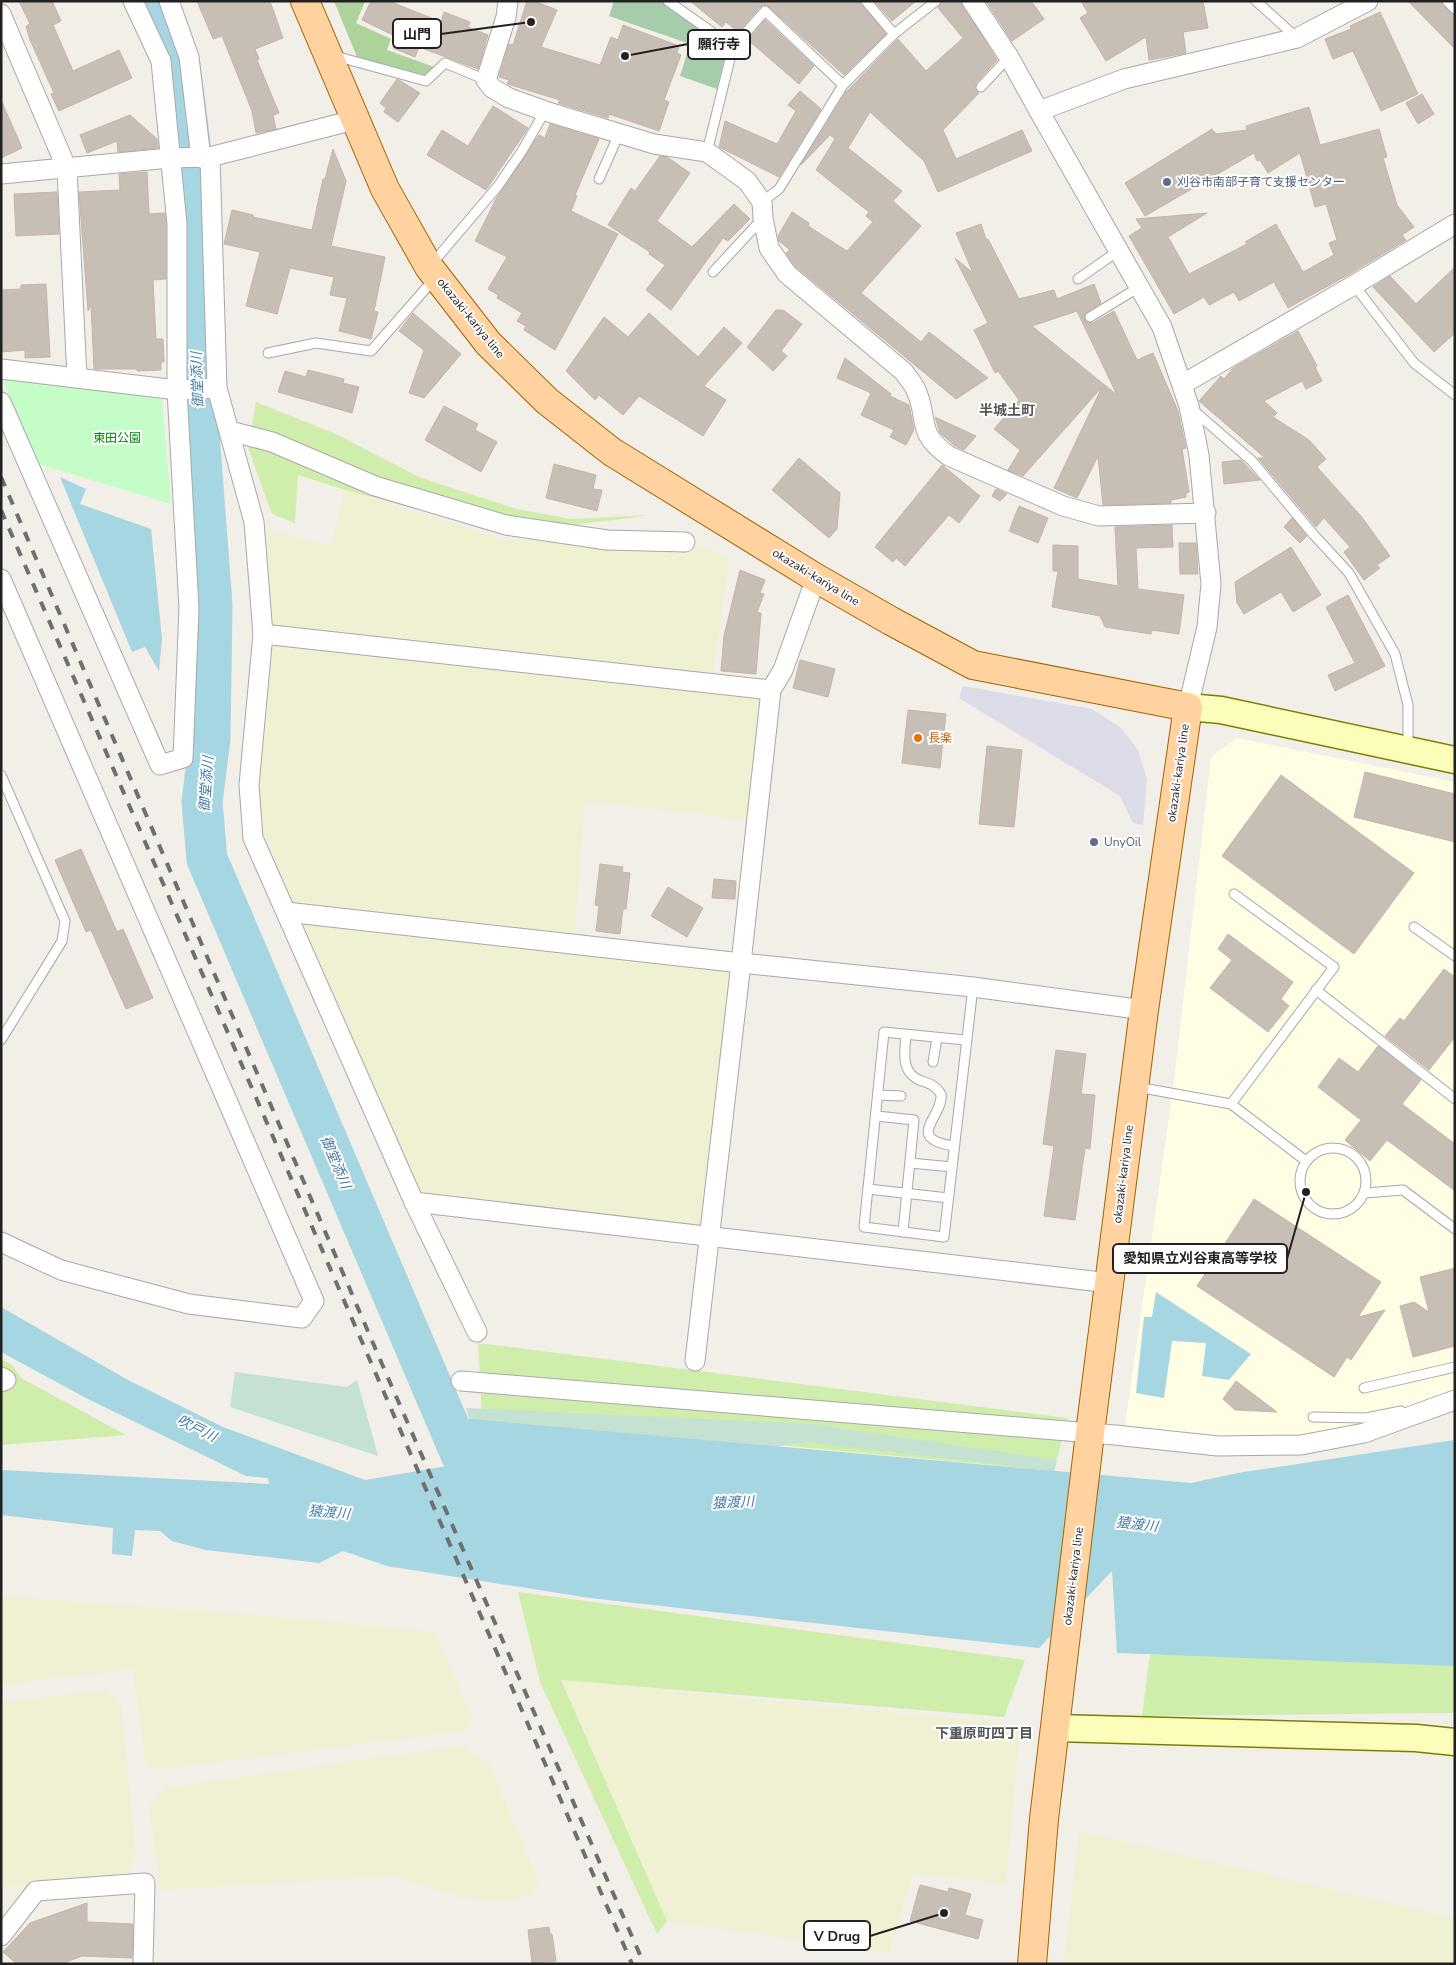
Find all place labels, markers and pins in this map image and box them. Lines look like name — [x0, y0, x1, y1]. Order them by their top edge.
callout: 山門 — [393, 19, 441, 48]
callout: 願行寺 — [688, 30, 750, 59]
place label: 刈谷市南部子育て支援センター — [1177, 174, 1345, 190]
marker: 刈谷市南部子育て支援センター — [1161, 176, 1173, 188]
place label: 長楽 — [928, 730, 952, 746]
marker: 長楽 — [912, 732, 924, 744]
place label: UnyOil — [1104, 834, 1142, 850]
marker: UnyOil — [1088, 836, 1100, 848]
callout: 愛知県立刈谷東高等学校 — [1113, 1244, 1287, 1273]
callout: V Drug — [804, 1921, 870, 1950]

